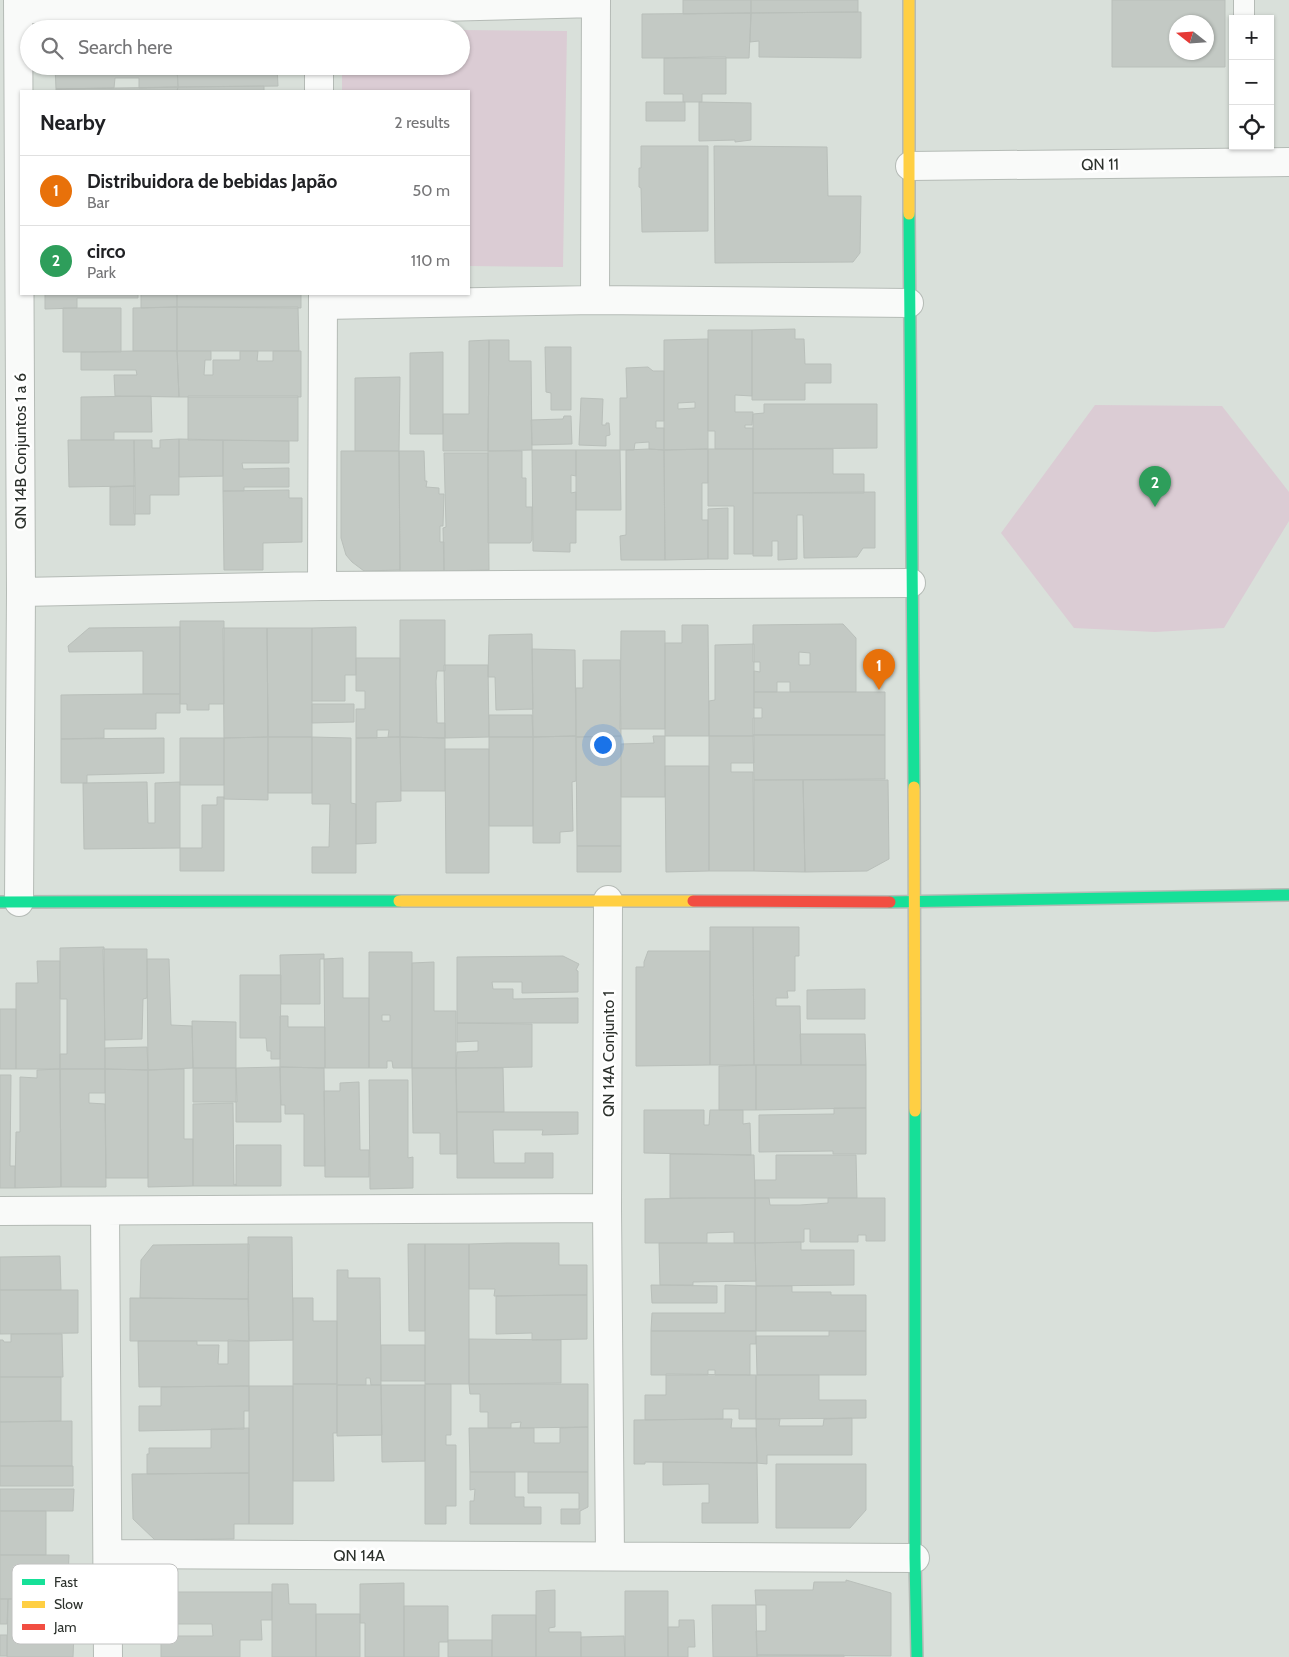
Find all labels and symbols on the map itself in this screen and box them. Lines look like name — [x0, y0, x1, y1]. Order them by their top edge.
north arrow — [1169, 15, 1214, 60]
street label: QN 11 — [1081, 155, 1119, 174]
street label: QN 14B Conjuntos 1 a 6 — [11, 373, 30, 529]
pin: 2 — [1139, 466, 1171, 507]
pin: 1 — [863, 649, 895, 690]
your location — [590, 732, 616, 758]
street label: QN 14A Conjunto 1 — [599, 991, 618, 1117]
street label: QN 14A — [333, 1546, 385, 1565]
legend — [12, 1564, 178, 1644]
text: Fast — [54, 1573, 78, 1591]
text: Slow — [54, 1595, 83, 1613]
text: Jam — [53, 1618, 76, 1636]

